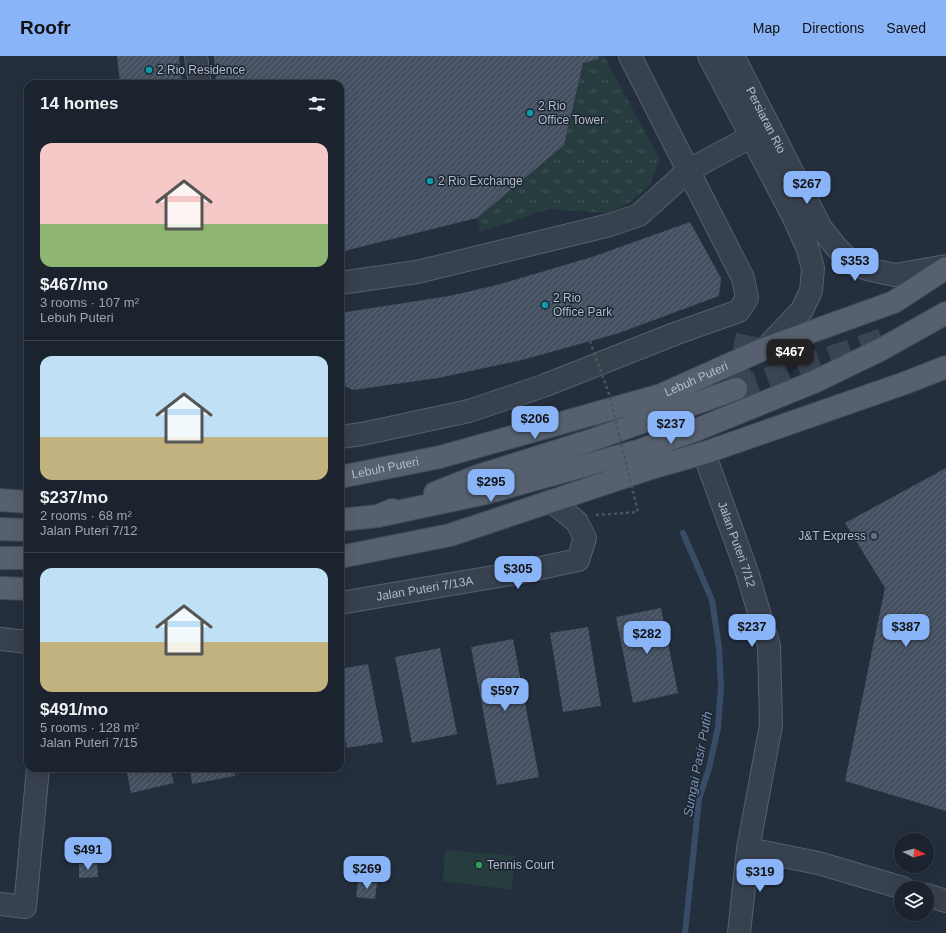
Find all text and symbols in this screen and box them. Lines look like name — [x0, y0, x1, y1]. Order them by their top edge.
text: Roofr — [20, 17, 71, 38]
text: Map — [753, 20, 780, 36]
text: Directions — [802, 20, 864, 36]
text: Saved — [886, 20, 926, 36]
place label: 2 Rio Residence — [157, 63, 245, 77]
marker: 2 Rio Residence — [144, 65, 154, 75]
street label: Persiaran Rio — [743, 84, 789, 156]
icon: filters — [306, 93, 328, 115]
text: 14 homes — [40, 94, 118, 113]
place label: 2 Rio Office Tower — [538, 99, 604, 127]
marker: 2 Rio Office Tower — [525, 108, 535, 118]
icon: home — [148, 169, 220, 241]
pin: $267 — [783, 171, 831, 205]
place label: 2 Rio Exchange — [438, 174, 523, 188]
marker: 2 Rio Exchange — [425, 176, 435, 186]
text: $267 — [793, 176, 821, 191]
pin: $353 — [831, 248, 879, 282]
text: $353 — [841, 253, 869, 268]
text: $467/mo — [40, 275, 108, 294]
place label: 2 Rio Office Park — [553, 291, 613, 319]
text: 3 rooms · 107 m² — [40, 295, 139, 310]
marker: 2 Rio Office Park — [540, 300, 550, 310]
text: Lebuh Puteri — [40, 310, 114, 325]
pin: $467 — [766, 339, 814, 373]
text: $467 — [776, 344, 804, 359]
street label: Lebuh Puteri — [662, 359, 730, 400]
icon: home — [148, 382, 220, 454]
pin: $206 — [511, 406, 559, 440]
text: $206 — [521, 411, 549, 426]
pin: $237 — [647, 411, 695, 445]
text: $237 — [657, 416, 685, 431]
street label: Lebuh Puteri — [350, 454, 420, 482]
pin: $295 — [467, 469, 515, 503]
text: $295 — [477, 474, 505, 489]
text: $237/mo — [40, 488, 108, 507]
street label: Jalan Puteri 7/12 — [715, 499, 758, 589]
text: 2 rooms · 68 m² — [40, 508, 132, 523]
text: Jalan Puteri 7/12 — [40, 523, 138, 538]
place label: J&T Express — [798, 529, 866, 543]
marker: J&T Express — [869, 531, 879, 541]
pin: $305 — [494, 556, 542, 590]
text: $305 — [504, 561, 532, 576]
street label: Jalan Puteri 7/13A — [375, 574, 474, 604]
icon: home — [148, 594, 220, 666]
pin: $237 — [728, 614, 776, 648]
pin: $387 — [882, 614, 930, 648]
text: $237 — [738, 619, 766, 634]
text: $387 — [892, 619, 920, 634]
pin: $282 — [623, 621, 671, 655]
text: $282 — [633, 626, 661, 641]
pin: $597 — [481, 678, 529, 712]
text: $597 — [491, 683, 519, 698]
text: $491/mo — [40, 700, 108, 719]
water label: Sungai Pasir Putih — [680, 710, 715, 818]
text: 5 rooms · 128 m² — [40, 720, 139, 735]
text: Jalan Puteri 7/15 — [40, 735, 138, 750]
north arrow — [894, 833, 934, 873]
map controls — [894, 833, 934, 921]
pin: $491 — [64, 837, 112, 871]
text: $491 — [74, 842, 102, 857]
pin: $269 — [343, 856, 391, 890]
place label: Tennis Court — [487, 858, 555, 872]
pin: $319 — [736, 859, 784, 893]
marker: Tennis Court — [474, 860, 484, 870]
text: $269 — [353, 861, 381, 876]
text: $319 — [746, 864, 774, 879]
button: layers — [894, 881, 934, 921]

